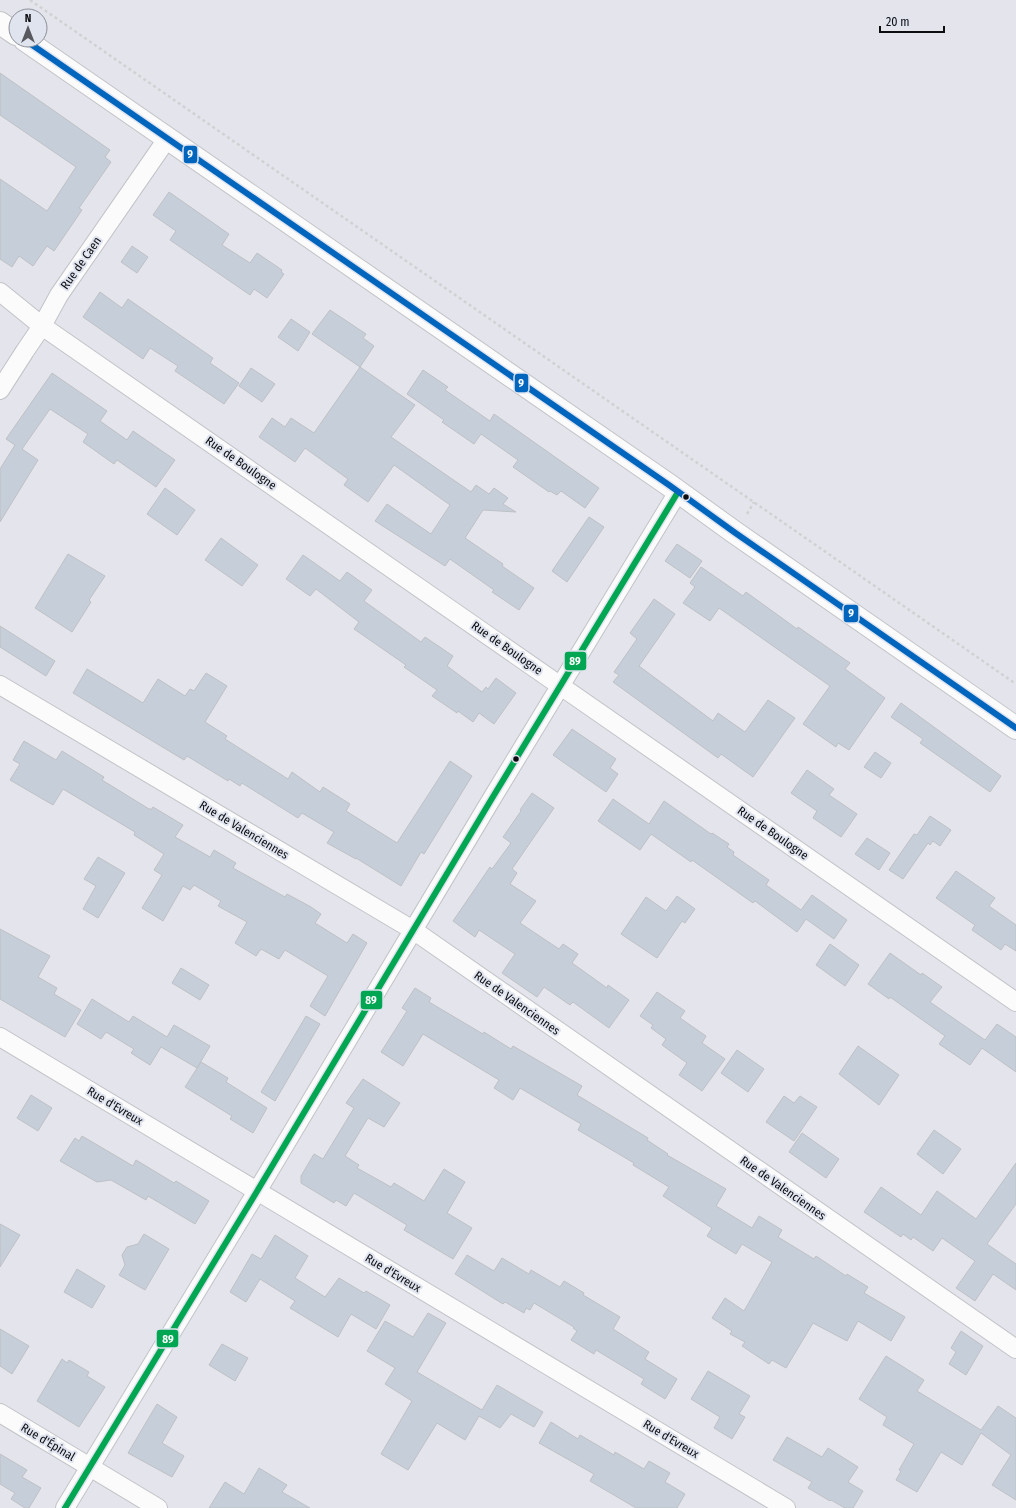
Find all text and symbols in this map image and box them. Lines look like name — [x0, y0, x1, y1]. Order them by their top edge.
north arrow — [8, 8, 48, 48]
scale bar — [880, 8, 944, 34]
text: N — [25, 12, 31, 25]
text: 20 m — [886, 15, 910, 29]
line badge: 9 — [183, 145, 198, 164]
text: 9 — [187, 148, 193, 161]
street label: Rue de Caen — [58, 234, 104, 292]
line badge: 9 — [514, 373, 529, 393]
text: 9 — [518, 377, 524, 390]
street label: Rue de Boulogne — [203, 433, 279, 493]
unlabelled marker — [681, 492, 691, 502]
line badge: 9 — [843, 604, 859, 623]
text: 9 — [848, 607, 854, 620]
street label: Rue de Boulogne — [469, 618, 545, 678]
line badge: 89 — [564, 651, 587, 671]
text: 89 — [569, 655, 581, 668]
unlabelled marker — [511, 754, 521, 764]
street label: Rue de Valenciennes — [197, 798, 291, 862]
street label: Rue de Boulogne — [735, 803, 811, 863]
street label: Rue de Valenciennes — [472, 968, 562, 1038]
line badge: 89 — [360, 990, 383, 1010]
text: 89 — [365, 994, 377, 1007]
street label: Rue d'Evreux — [85, 1084, 146, 1128]
street label: Rue de Valenciennes — [738, 1153, 828, 1223]
street label: Rue d'Evreux — [363, 1251, 424, 1295]
line badge: 89 — [156, 1329, 179, 1348]
text: 89 — [162, 1333, 174, 1346]
street label: Rue d'Evreux — [641, 1417, 702, 1461]
street label: Rue d'Épinal — [18, 1420, 78, 1464]

